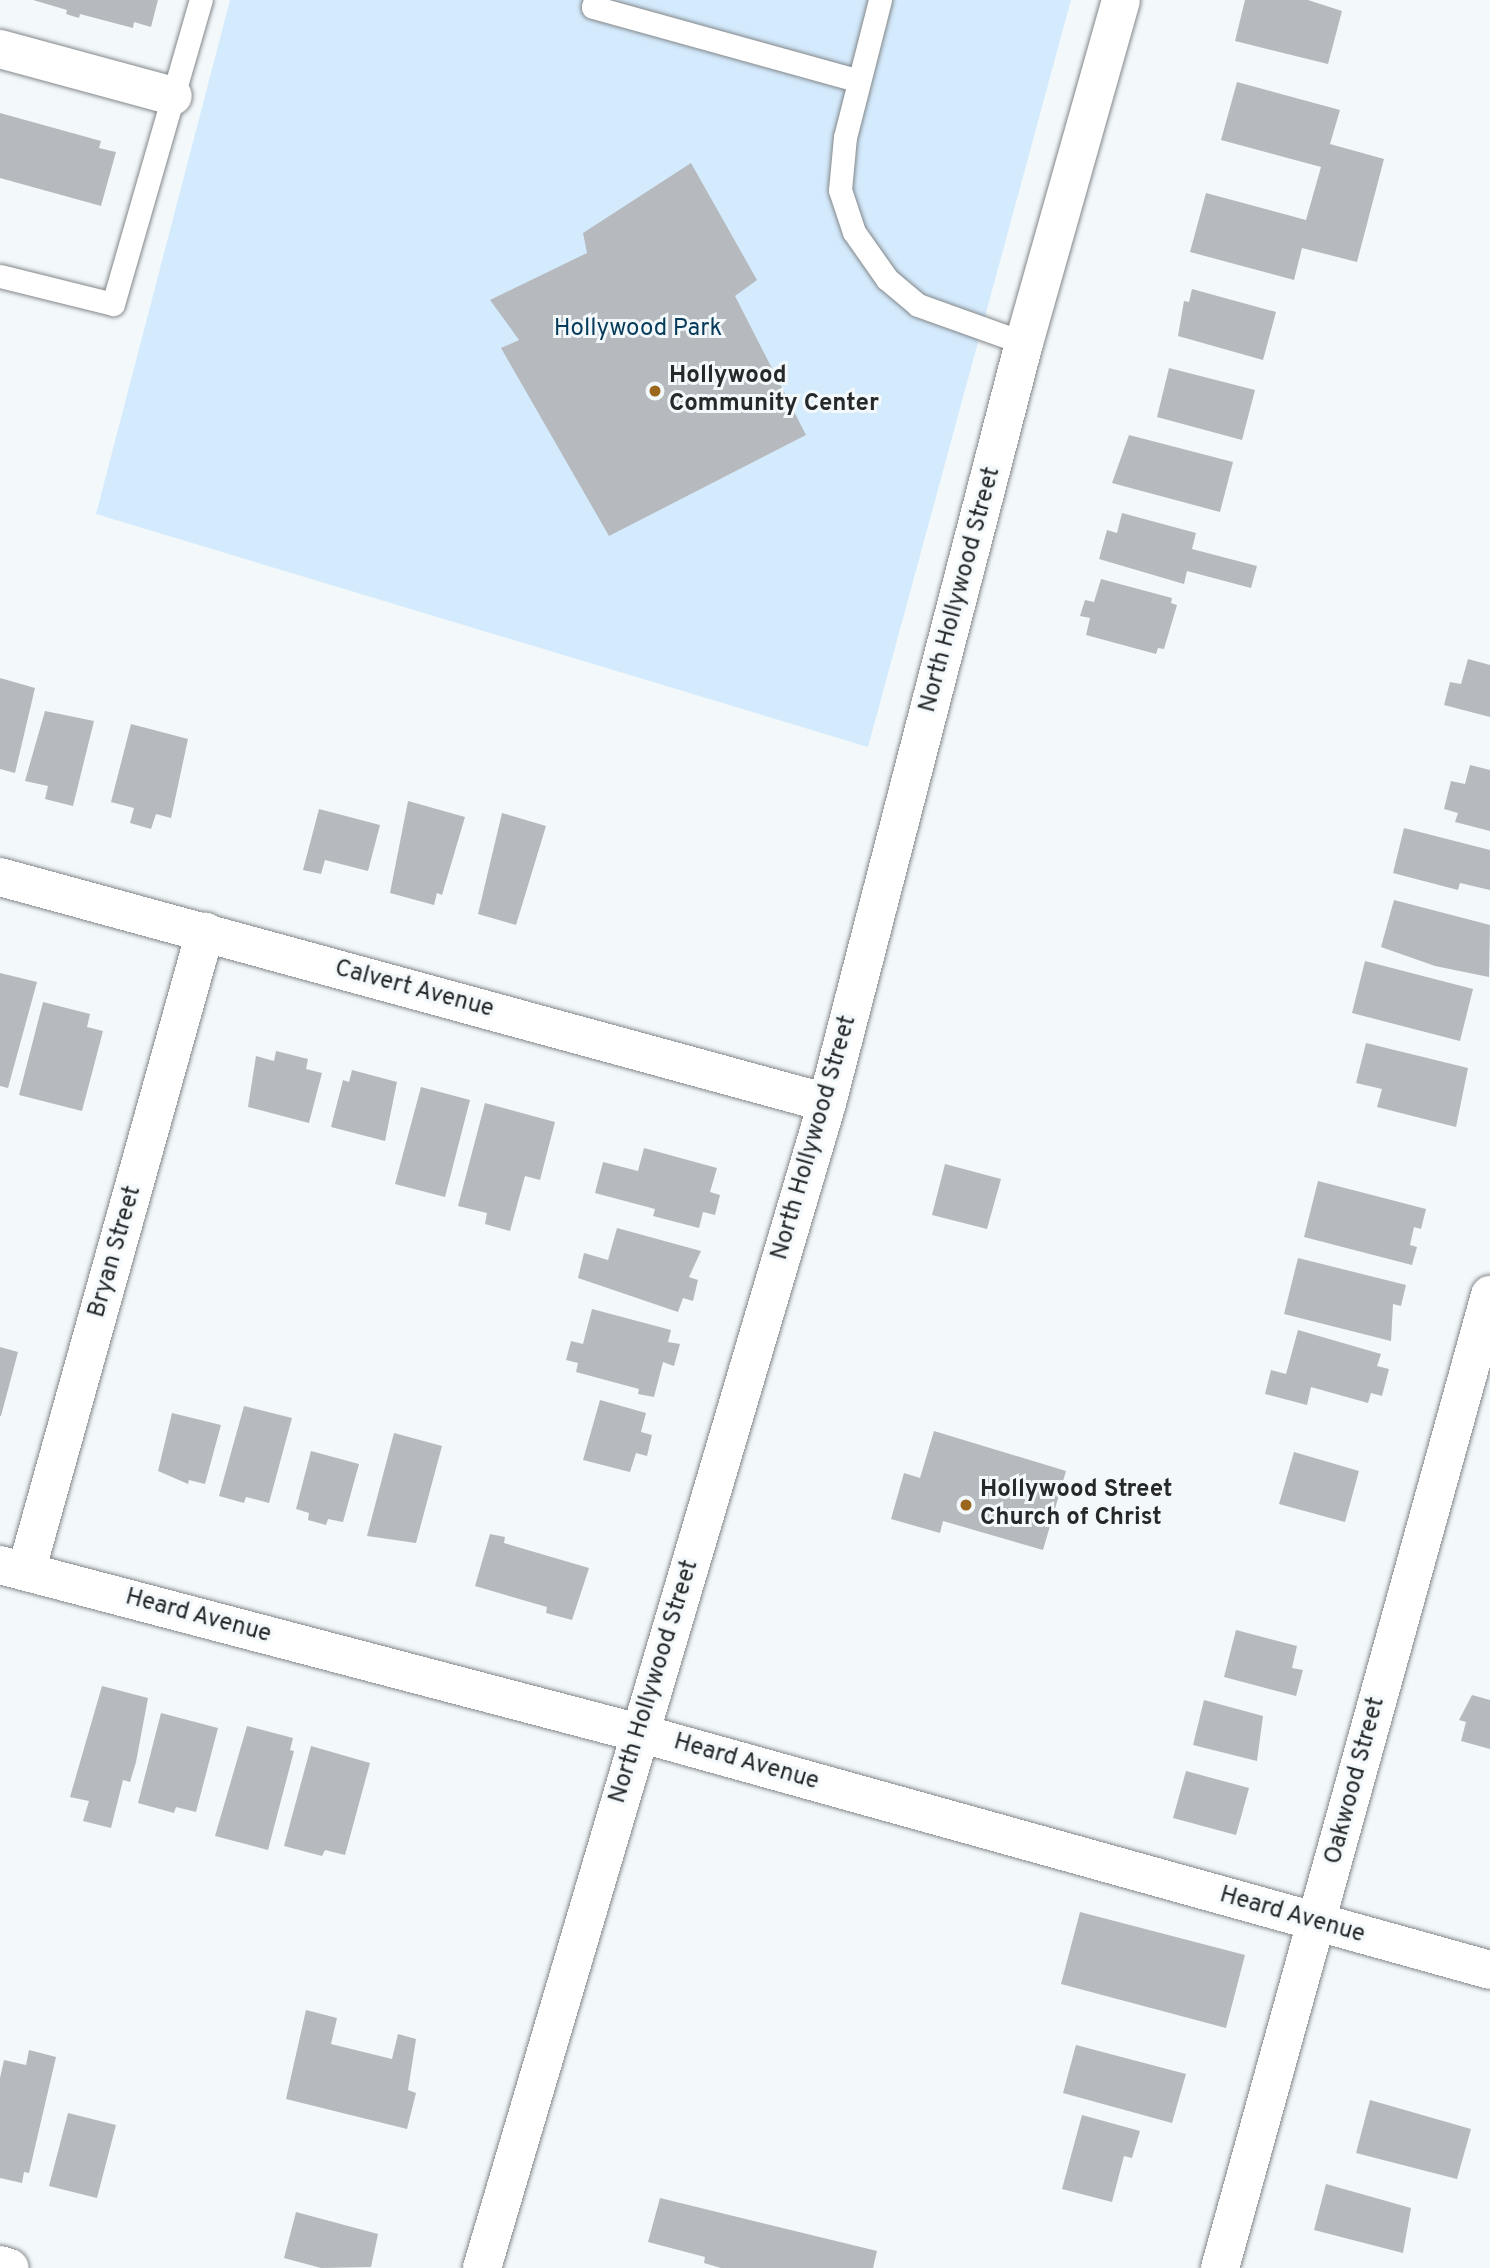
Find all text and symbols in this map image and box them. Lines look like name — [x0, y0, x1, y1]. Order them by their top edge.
park label: Hollywood Park — [554, 316, 722, 344]
place label: Hollywood Community Center — [669, 363, 879, 419]
marker: Hollywood Community Center — [647, 383, 663, 399]
street label: North Hollywood Street — [914, 464, 1008, 716]
street label: Calvert Avenue — [331, 955, 497, 1025]
street label: North Hollywood Street — [766, 1012, 864, 1264]
street label: Bryan Street — [83, 1183, 149, 1321]
place label: Hollywood Street Church of Christ — [980, 1477, 1172, 1533]
marker: Hollywood Street Church of Christ — [958, 1497, 974, 1513]
street label: North Hollywood Street — [604, 1557, 706, 1807]
street label: Heard Avenue — [122, 1584, 274, 1650]
street label: Oakwood Street — [1320, 1694, 1392, 1868]
street label: Heard Avenue — [670, 1728, 822, 1798]
street label: Heard Avenue — [1216, 1881, 1368, 1951]

